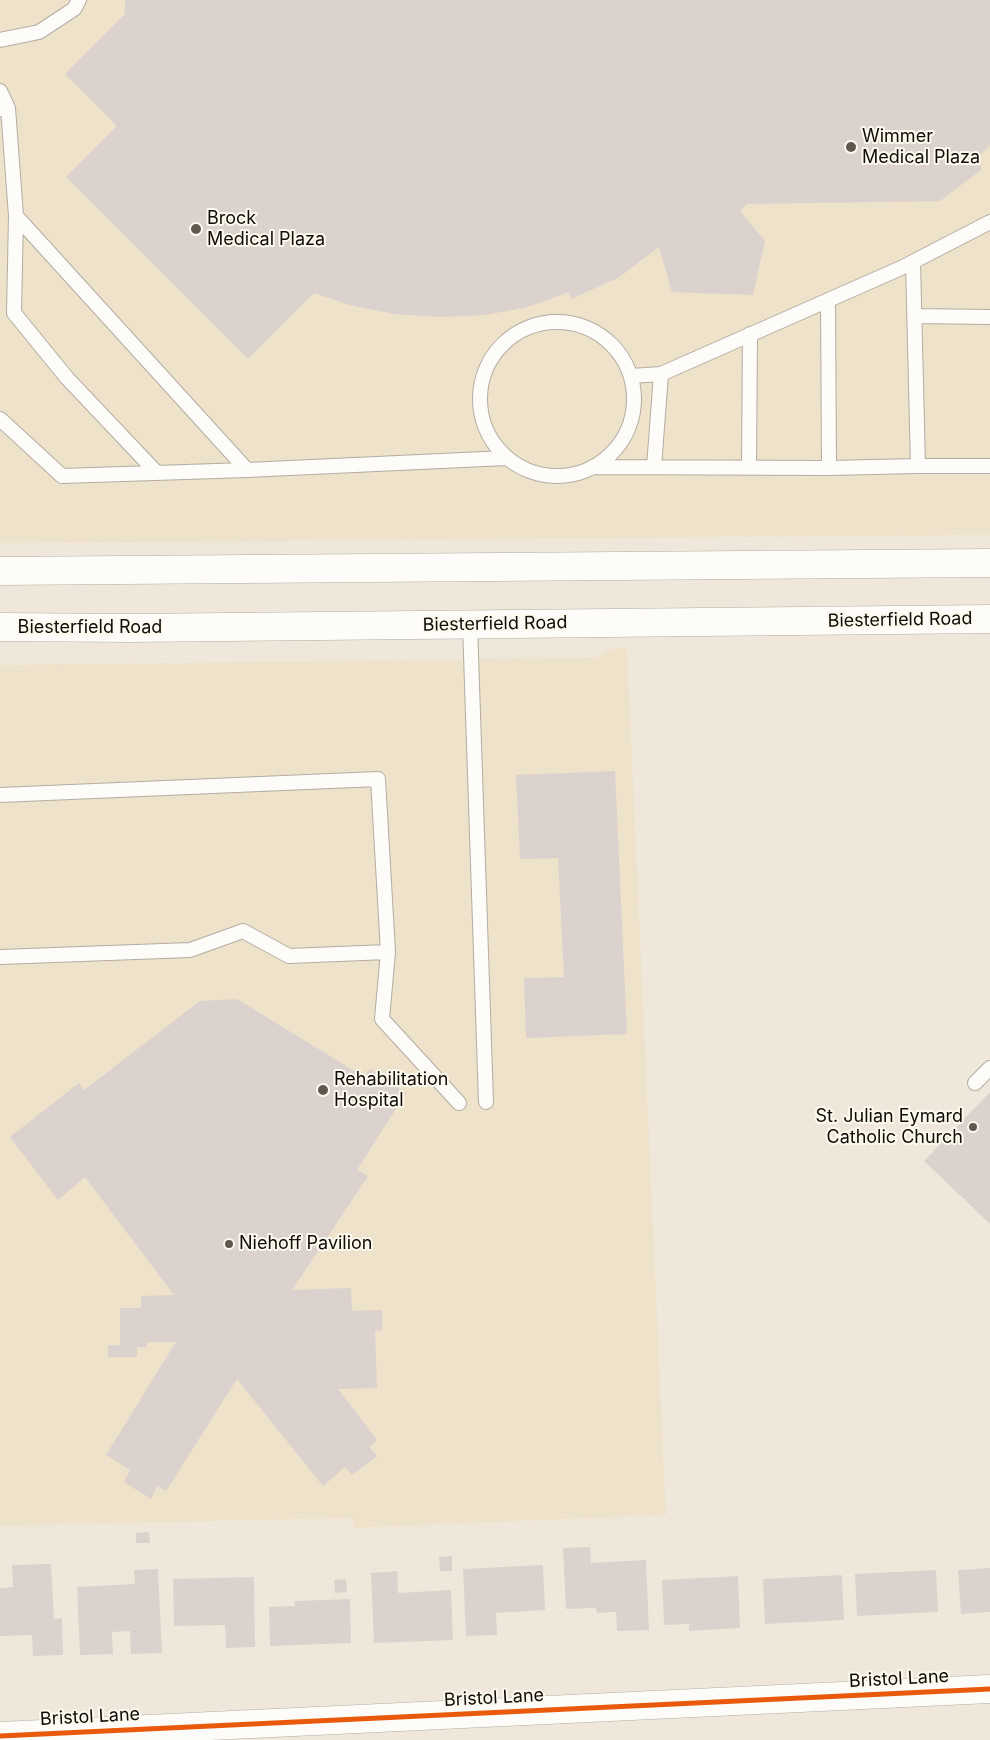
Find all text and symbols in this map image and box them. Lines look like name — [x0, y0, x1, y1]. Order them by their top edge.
place label: Wimmer Medical Plaza — [862, 126, 980, 168]
marker: Wimmer Medical Plaza — [844, 140, 858, 154]
place label: Brock Medical Plaza — [207, 208, 325, 250]
marker: Brock Medical Plaza — [189, 222, 203, 236]
street label: Biesterfield Road — [827, 608, 973, 632]
street label: Biesterfield Road — [422, 612, 568, 636]
street label: Biesterfield Road — [18, 617, 162, 639]
place label: Rehabilitation Hospital — [334, 1069, 448, 1112]
marker: Rehabilitation Hospital — [316, 1083, 330, 1097]
place label: St. Julian Eymard Catholic Church — [816, 1106, 963, 1148]
marker: St. Julian Eymard Catholic Church — [967, 1121, 979, 1133]
place label: Niehoff Pavilion — [239, 1233, 372, 1255]
marker: Niehoff Pavilion — [223, 1238, 235, 1250]
street label: Bristol Lane — [848, 1666, 950, 1692]
street label: Bristol Lane — [443, 1685, 545, 1711]
street label: Bristol Lane — [39, 1704, 141, 1730]

